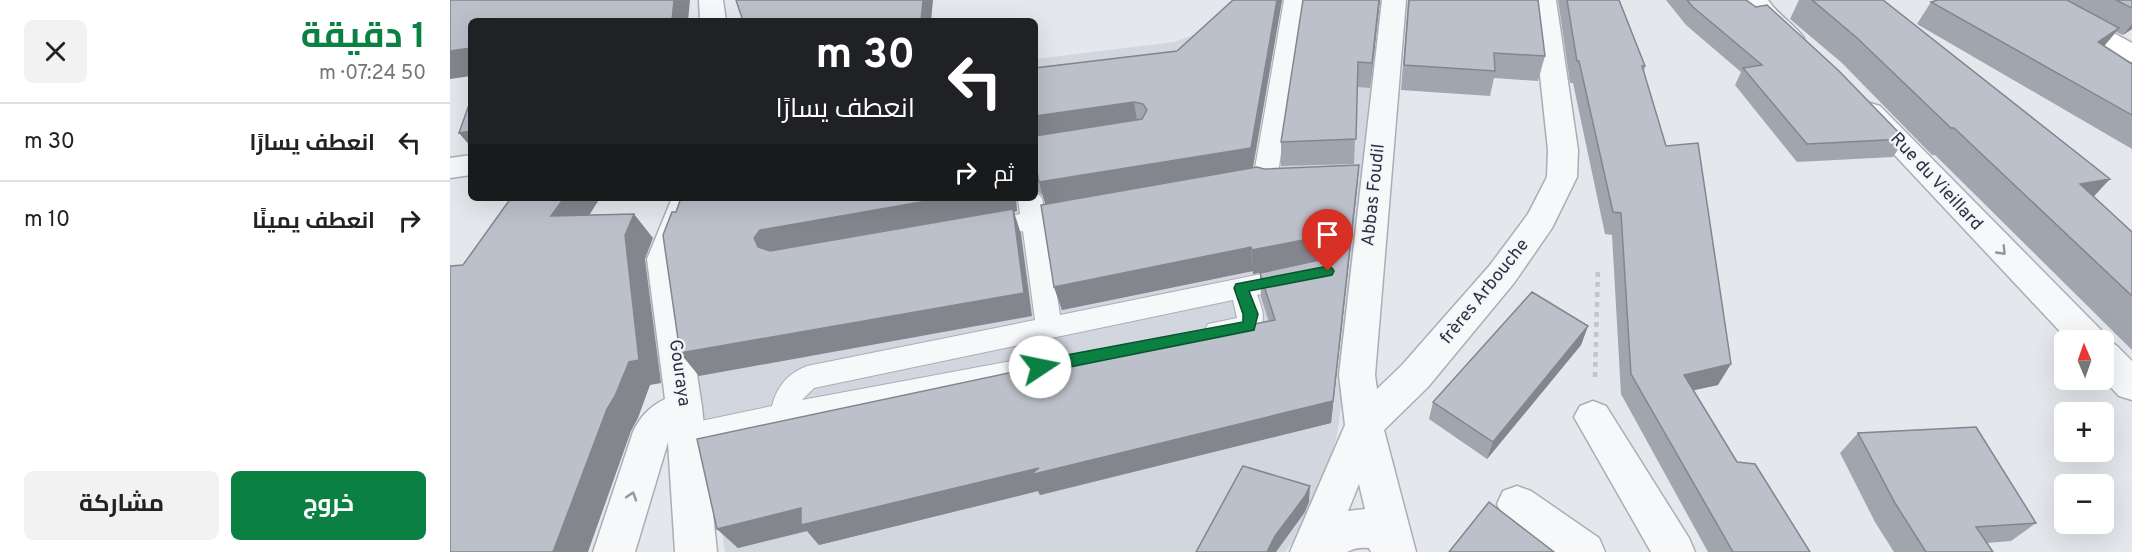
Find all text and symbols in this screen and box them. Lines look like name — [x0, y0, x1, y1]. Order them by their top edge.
text: 1 دقيقة — [301, 15, 426, 61]
button: close — [24, 20, 87, 83]
text: 30 m — [816, 30, 915, 83]
icon: left — [936, 42, 1014, 120]
text: 50 m · 07:24 — [319, 61, 426, 87]
text: انعطف يسارًا — [776, 93, 915, 127]
icon: left — [393, 126, 426, 159]
street label: Rue du Vieillard — [1885, 128, 1987, 236]
text: 30 m — [24, 129, 75, 156]
text: انعطف يسارًا — [250, 131, 375, 158]
street label: Abbas Foudil — [1357, 143, 1391, 247]
icon: right — [949, 156, 982, 189]
text: ثم — [994, 162, 1014, 189]
icon: right — [393, 204, 426, 237]
text: 10 m — [24, 207, 70, 234]
text: انعطف يمينًا — [252, 209, 375, 236]
pin — [1302, 209, 1353, 271]
icon: arrive — [1311, 218, 1344, 251]
street label: frères Arbouche — [1435, 234, 1535, 350]
one-way arrow — [1994, 244, 2005, 255]
north arrow — [2054, 330, 2114, 390]
map controls — [2054, 330, 2114, 534]
position arrow — [1008, 335, 1072, 399]
street label: Gouraya — [663, 338, 695, 408]
button: + — [2054, 402, 2114, 462]
button: مشاركة — [24, 471, 219, 540]
button: خروج — [231, 471, 426, 540]
button: − — [2054, 474, 2114, 534]
one-way arrow — [624, 491, 637, 502]

